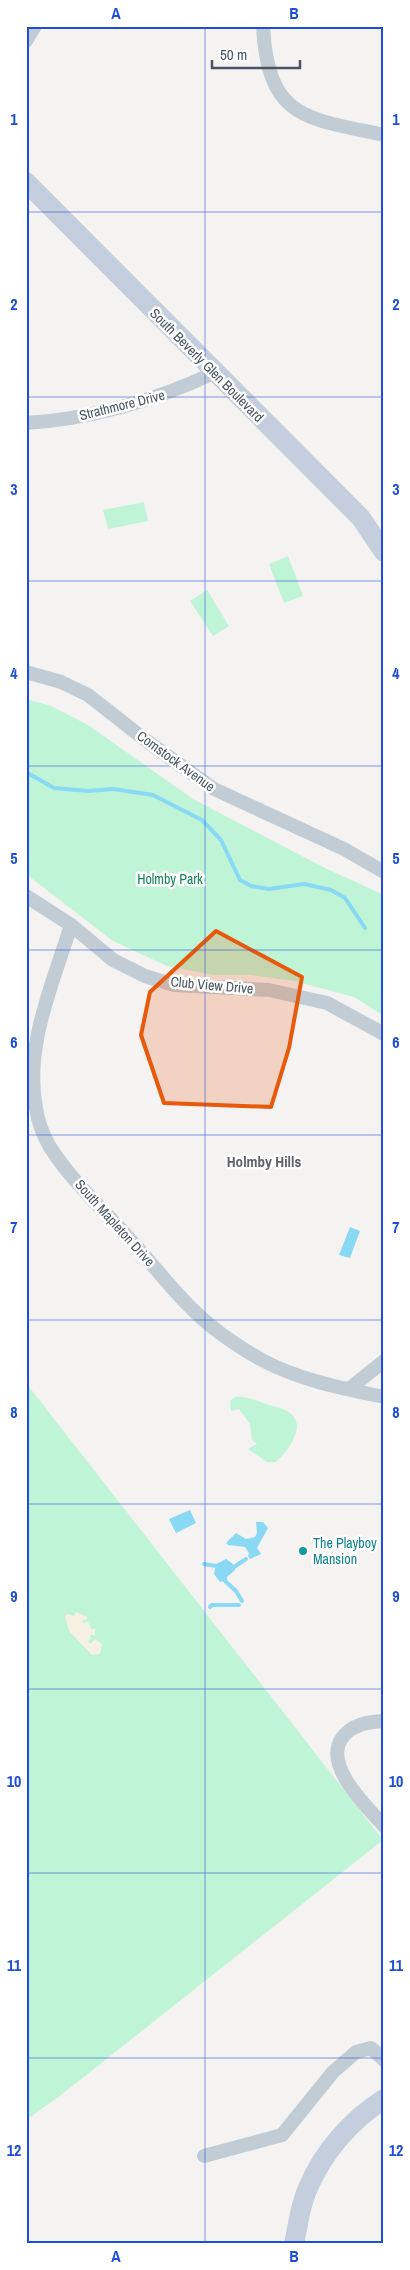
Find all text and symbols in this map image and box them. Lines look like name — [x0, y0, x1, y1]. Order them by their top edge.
text: A — [111, 2, 121, 24]
text: B — [289, 2, 299, 24]
scale bar — [212, 38, 300, 70]
text: 50 m — [220, 44, 247, 65]
text: 1 — [10, 108, 18, 130]
text: 1 — [392, 108, 400, 130]
text: 2 — [10, 293, 18, 315]
text: 2 — [392, 293, 400, 315]
street label: South Beverly Glen Boulevard — [146, 304, 268, 426]
street label: Strathmore Drive — [77, 386, 167, 424]
text: 3 — [10, 478, 18, 500]
text: 3 — [392, 478, 400, 500]
text: 4 — [10, 662, 18, 684]
text: 4 — [392, 662, 400, 684]
street label: Comstock Avenue — [133, 727, 219, 795]
text: 5 — [10, 847, 18, 869]
text: 5 — [392, 847, 400, 869]
park label: Holmby Park — [137, 870, 203, 888]
street label: Club View Drive — [170, 972, 254, 998]
text: 6 — [10, 1031, 18, 1053]
text: 6 — [392, 1031, 400, 1053]
district label: Holmby Hills — [227, 1151, 301, 1172]
street label: South Mapleton Drive — [71, 1176, 159, 1270]
text: 7 — [10, 1216, 18, 1238]
text: 7 — [392, 1216, 400, 1238]
text: 8 — [10, 1401, 18, 1423]
text: 8 — [392, 1401, 400, 1423]
place label: The Playboy Mansion — [313, 1534, 377, 1568]
marker: The Playboy Mansion — [297, 1545, 309, 1557]
text: 9 — [10, 1585, 18, 1607]
text: 9 — [392, 1585, 400, 1607]
text: 10 — [7, 1770, 21, 1792]
text: 10 — [389, 1770, 403, 1792]
text: 11 — [7, 1954, 22, 1976]
text: 11 — [389, 1954, 404, 1976]
text: 12 — [7, 2139, 21, 2161]
text: 12 — [389, 2139, 403, 2161]
text: A — [111, 2245, 121, 2267]
text: B — [289, 2245, 299, 2267]

